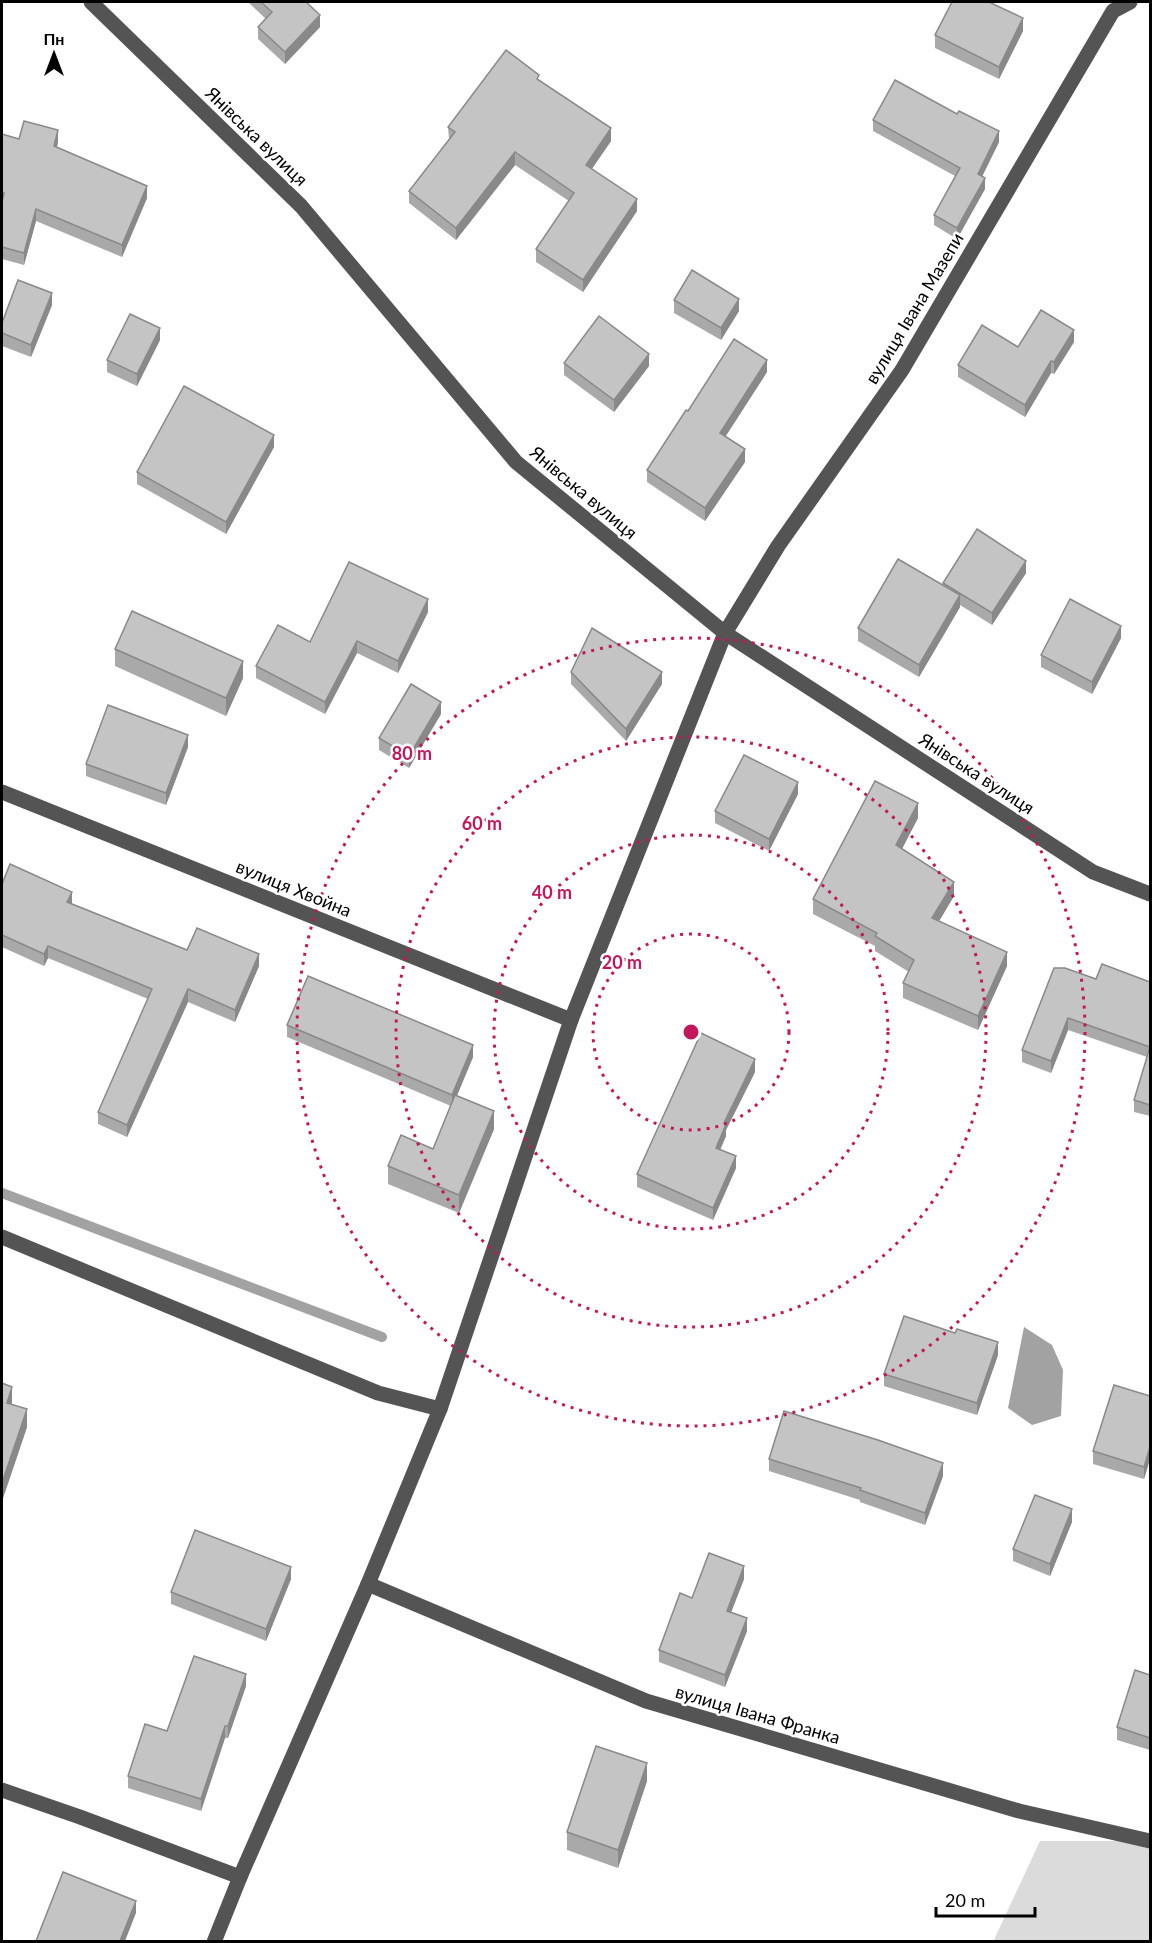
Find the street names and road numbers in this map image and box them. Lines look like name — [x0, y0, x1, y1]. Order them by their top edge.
street label: Янівська вулиця — [201, 81, 313, 190]
street label: вулиця Івана Мазепи — [860, 228, 968, 388]
street label: Янівська вулиця — [525, 440, 642, 543]
street label: Янівська вулиця — [914, 727, 1039, 818]
street label: вулиця Хвойна — [233, 855, 355, 921]
street label: вулиця Івана Франка — [673, 1680, 843, 1748]

